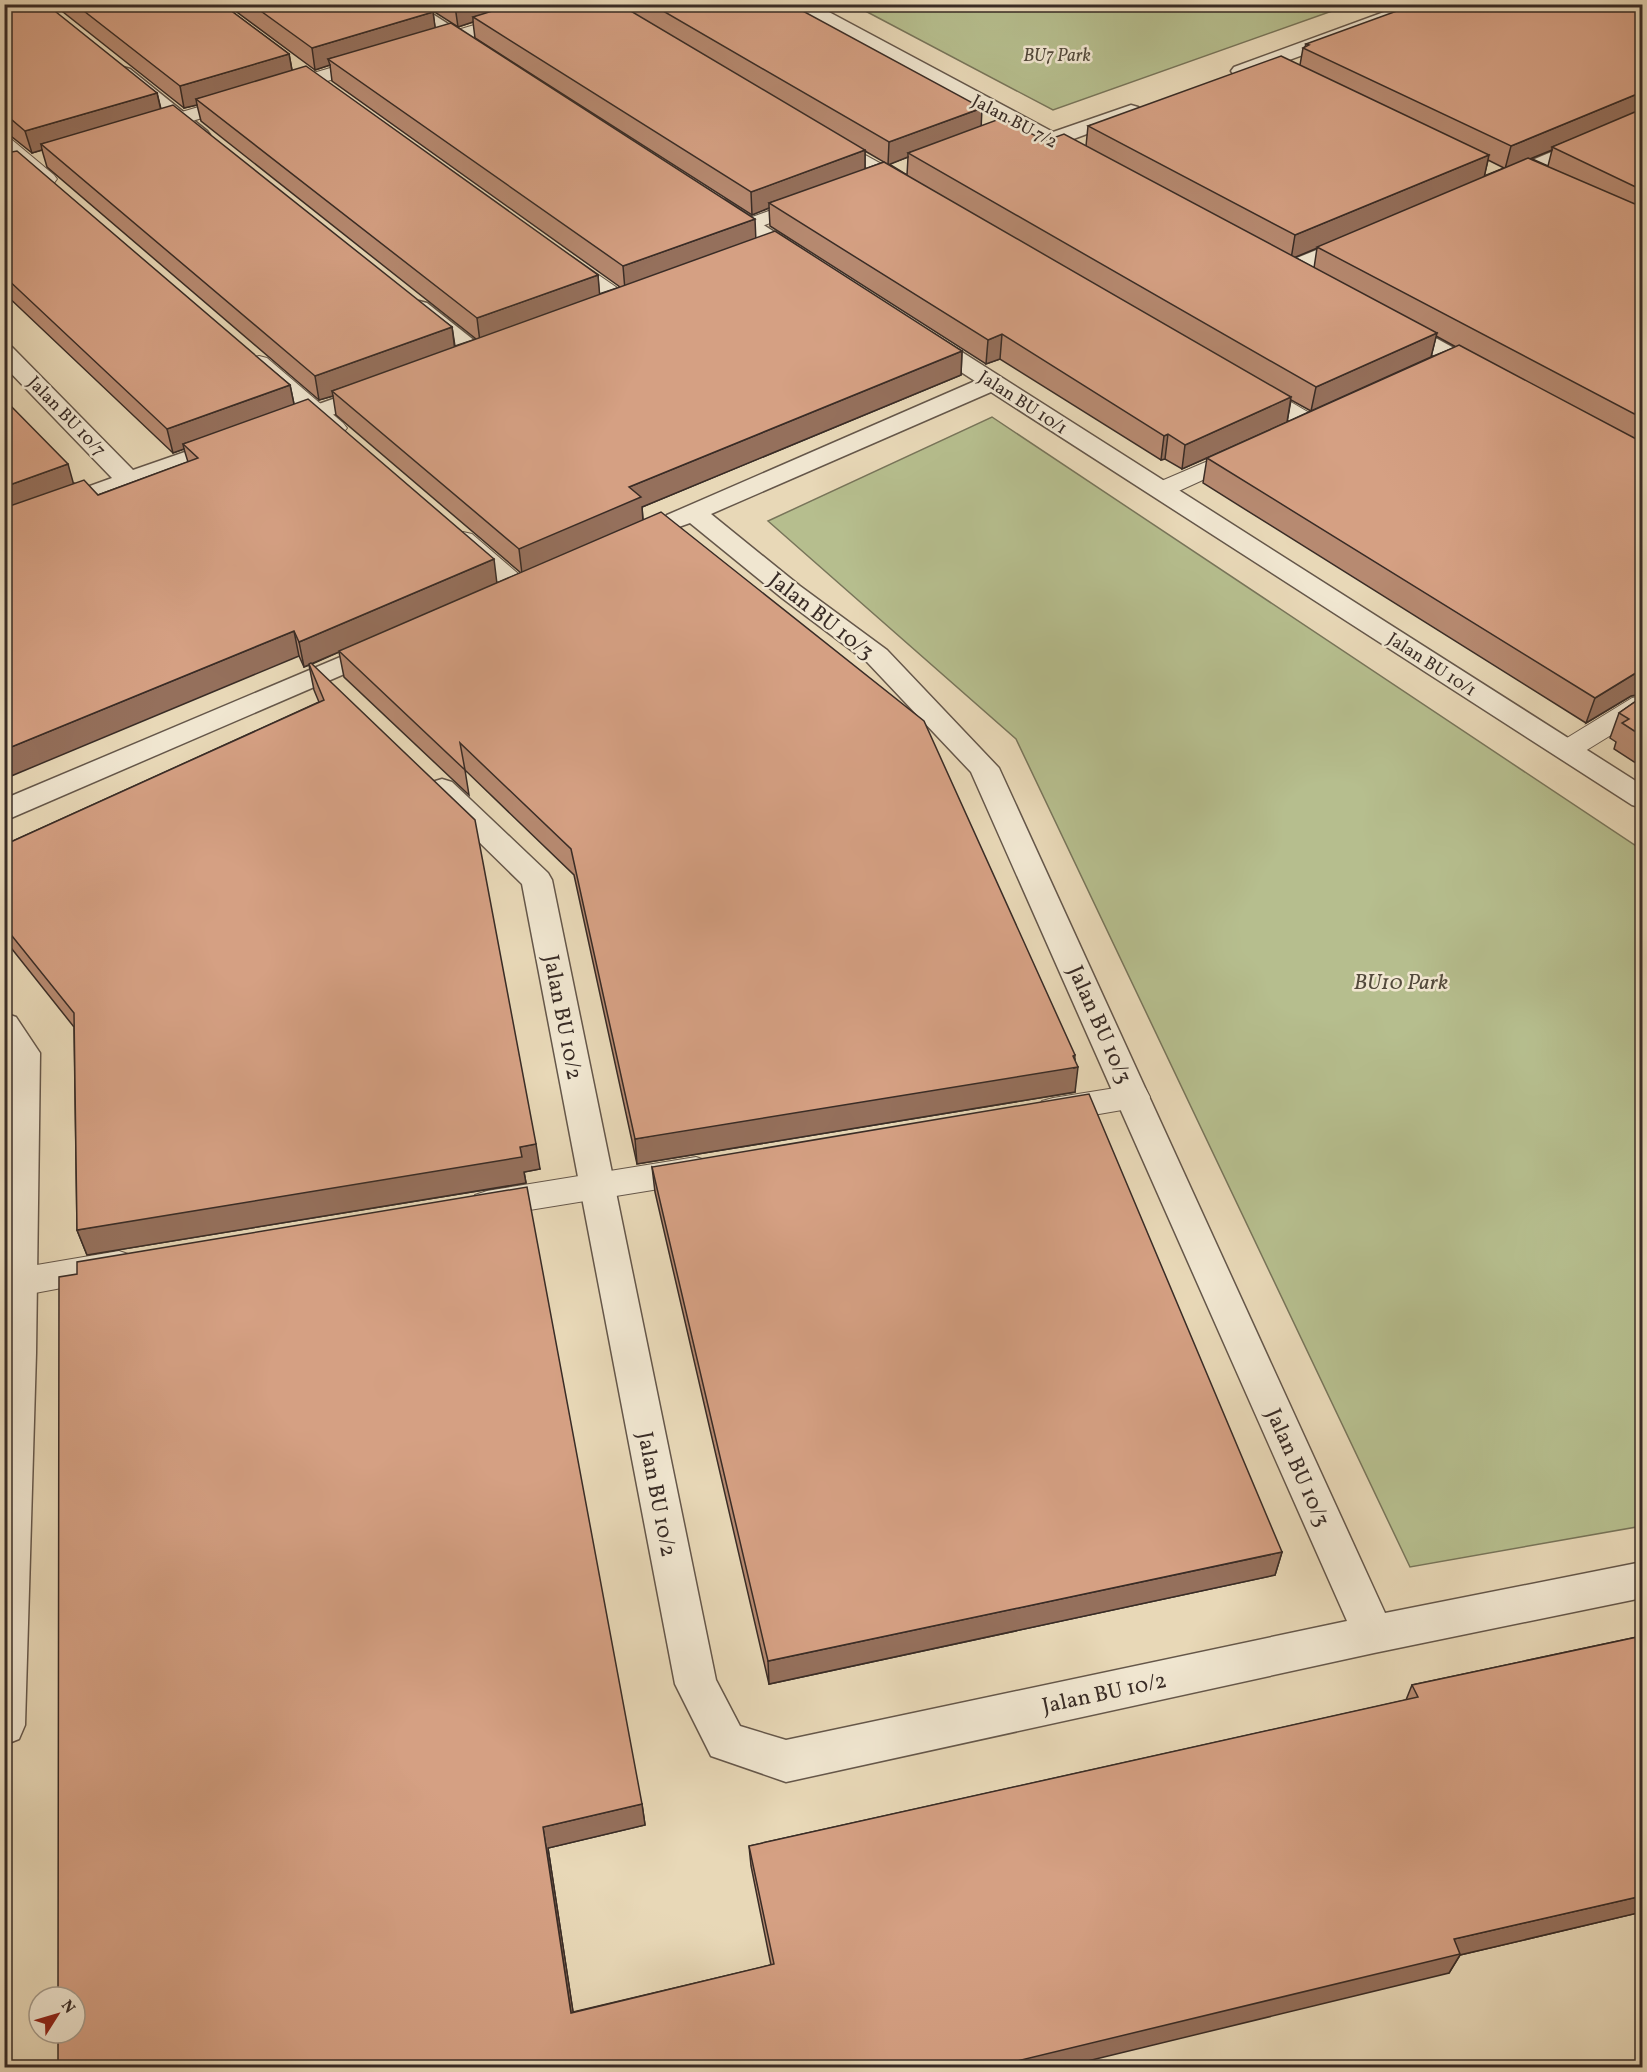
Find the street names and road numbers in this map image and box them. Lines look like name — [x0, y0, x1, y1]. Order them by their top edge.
street label: Jalan BU 7/2 — [967, 89, 1062, 155]
street label: Jalan BU 10/1 — [973, 365, 1071, 441]
street label: Jalan BU 10/7 — [21, 371, 111, 463]
street label: Jalan BU 10/3 — [761, 566, 880, 668]
street label: Jalan BU 10/1 — [1382, 627, 1480, 703]
street label: Jalan BU 10/2 — [534, 952, 589, 1083]
street label: Jalan BU 10/3 — [1059, 961, 1139, 1089]
street label: Jalan BU 10/3 — [1257, 1404, 1337, 1532]
street label: Jalan BU 10/2 — [628, 1429, 683, 1560]
street label: Jalan BU 10/2 — [1039, 1666, 1170, 1723]

